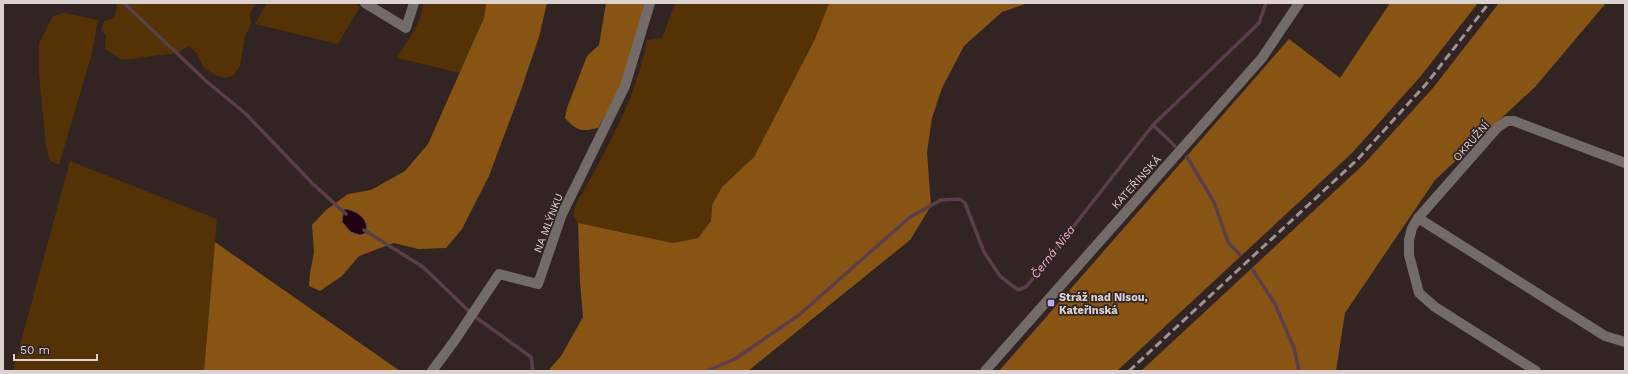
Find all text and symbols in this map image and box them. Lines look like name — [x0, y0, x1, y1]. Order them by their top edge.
street label: OKRUŽNÍ — [1450, 118, 1492, 164]
street label: KATEŘINSKÁ — [1108, 152, 1164, 212]
street label: NA MLÝNKU — [530, 191, 566, 255]
water label: Černá Nisa — [1028, 222, 1078, 281]
place label: Stráž nad Nisou, Kateřinská — [1059, 291, 1148, 317]
marker: Stráž nad Nisou, Kateřinská — [1046, 298, 1056, 308]
scale bar — [14, 336, 97, 362]
text: 50 m — [20, 343, 50, 357]

